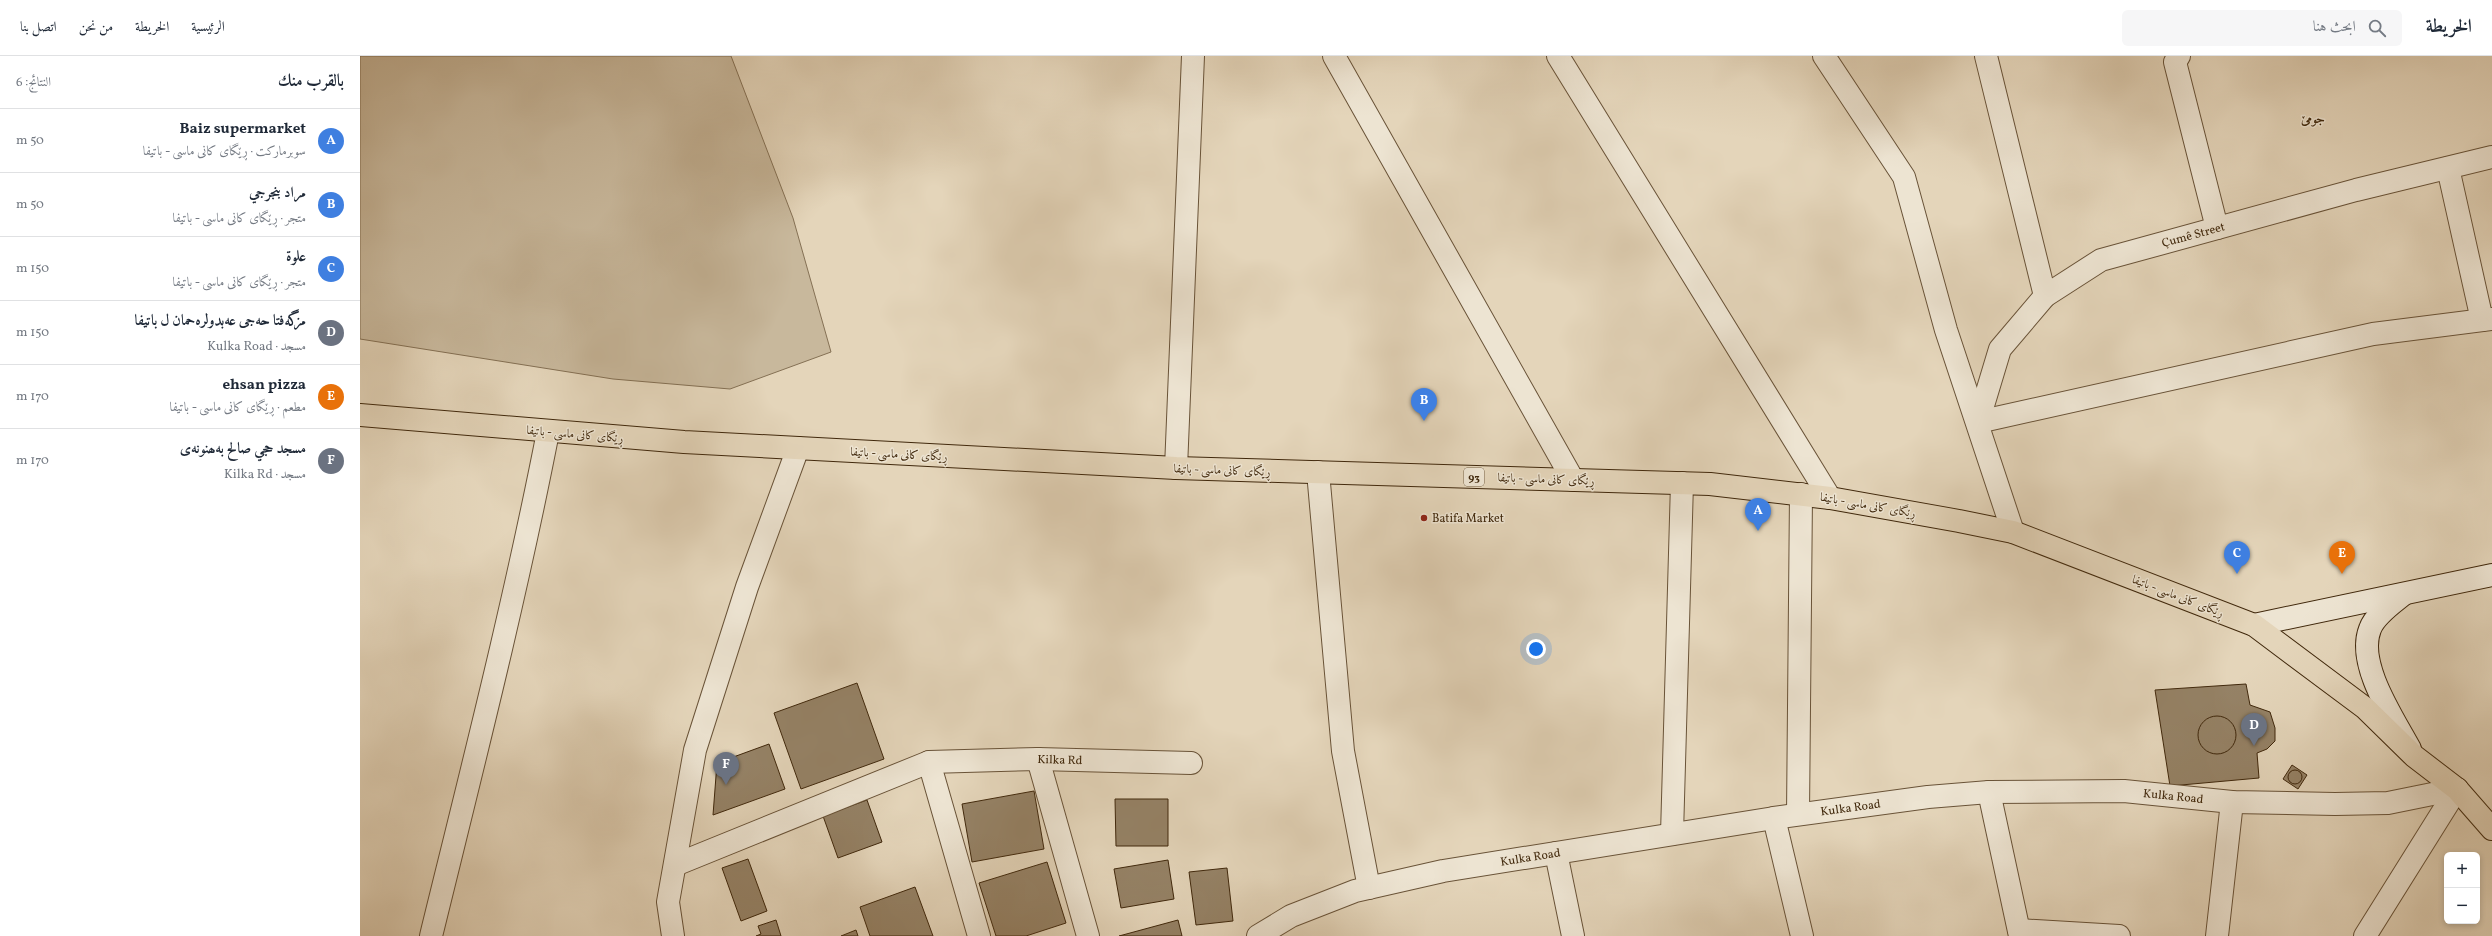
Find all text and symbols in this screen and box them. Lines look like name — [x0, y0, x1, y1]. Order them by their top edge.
search box — [2122, 10, 2402, 46]
text: الخريطة — [2426, 14, 2472, 40]
text: ابحث هنا — [2313, 17, 2356, 38]
icon: search — [2366, 17, 2388, 39]
text: اتصل بنا — [20, 18, 57, 37]
text: من نحن — [79, 18, 113, 37]
text: الخريطة — [135, 18, 169, 37]
text: الرئيسية — [191, 18, 225, 37]
text: بالقرب منك — [278, 70, 344, 93]
text: النتائج: 6 — [16, 74, 51, 92]
district label: جومێ — [2300, 111, 2325, 129]
text: Baiz supermarket — [179, 119, 306, 140]
text: 50 m — [16, 132, 44, 150]
text: A — [326, 132, 336, 150]
text: سوبرماركت · ڕێگای کانی ماسی - باتيفا — [143, 143, 306, 161]
text: مراد بنجرجي — [249, 183, 306, 204]
text: 50 m — [16, 196, 44, 214]
text: B — [327, 196, 335, 214]
text: متجر · ڕێگای کانی ماسی - باتيفا — [173, 210, 306, 228]
street label: Çumê Street — [2160, 219, 2227, 252]
text: علوة — [286, 247, 306, 268]
text: 150 m — [16, 260, 49, 278]
text: C — [327, 260, 335, 278]
text: متجر · ڕێگای کانی ماسی - باتيفا — [173, 274, 306, 292]
text: مزگەفتا حەجی عەبدولرەحمان ل باتیفا — [135, 311, 306, 332]
text: 150 m — [16, 324, 49, 342]
text: D — [326, 324, 336, 342]
text: مسجد · Kulka Road — [207, 338, 306, 356]
text: ehsan pizza — [222, 375, 306, 396]
text: 170 m — [16, 388, 49, 406]
text: E — [327, 388, 335, 406]
pin: B — [1411, 388, 1437, 421]
text: مطعم · ڕێگای کانی ماسی - باتيفا — [169, 399, 306, 417]
street label: ڕێگای کانی ماسی - باتيفا — [526, 422, 624, 448]
text: مسجد حجي صالح بەھنونەی — [180, 439, 306, 460]
street label: ڕێگای کانی ماسی - باتيفا — [850, 443, 948, 467]
text: 170 m — [16, 452, 49, 470]
text: F — [327, 452, 335, 470]
street label: ڕێگای کانی ماسی - باتيفا — [1173, 460, 1271, 482]
text: مسجد · Kilka Rd — [224, 466, 306, 484]
road number: 93 — [1464, 468, 1484, 486]
street label: ڕێگای کانی ماسی - باتيفا — [1497, 469, 1595, 491]
street label: ڕێگای کانی ماسی - باتيفا — [1819, 489, 1917, 523]
pin: A — [1745, 498, 1771, 531]
place label: Batifa Market — [1432, 511, 1504, 527]
marker: Batifa Market — [1419, 513, 1429, 523]
pin: C — [2224, 541, 2250, 574]
pin: E — [2329, 541, 2355, 574]
street label: ڕێگای کانی ماسی - باتيفا — [2129, 571, 2226, 623]
your location — [1526, 639, 1546, 659]
pin: D — [2241, 713, 2267, 746]
pin: F — [713, 752, 739, 785]
street label: Kilka Rd — [1037, 752, 1083, 769]
street label: Kulka Road — [2142, 786, 2204, 808]
street label: Kulka Road — [1820, 797, 1882, 821]
street label: Kulka Road — [1499, 845, 1562, 871]
map controls — [2444, 852, 2480, 924]
button: + — [2444, 852, 2480, 888]
button: − — [2444, 888, 2480, 924]

